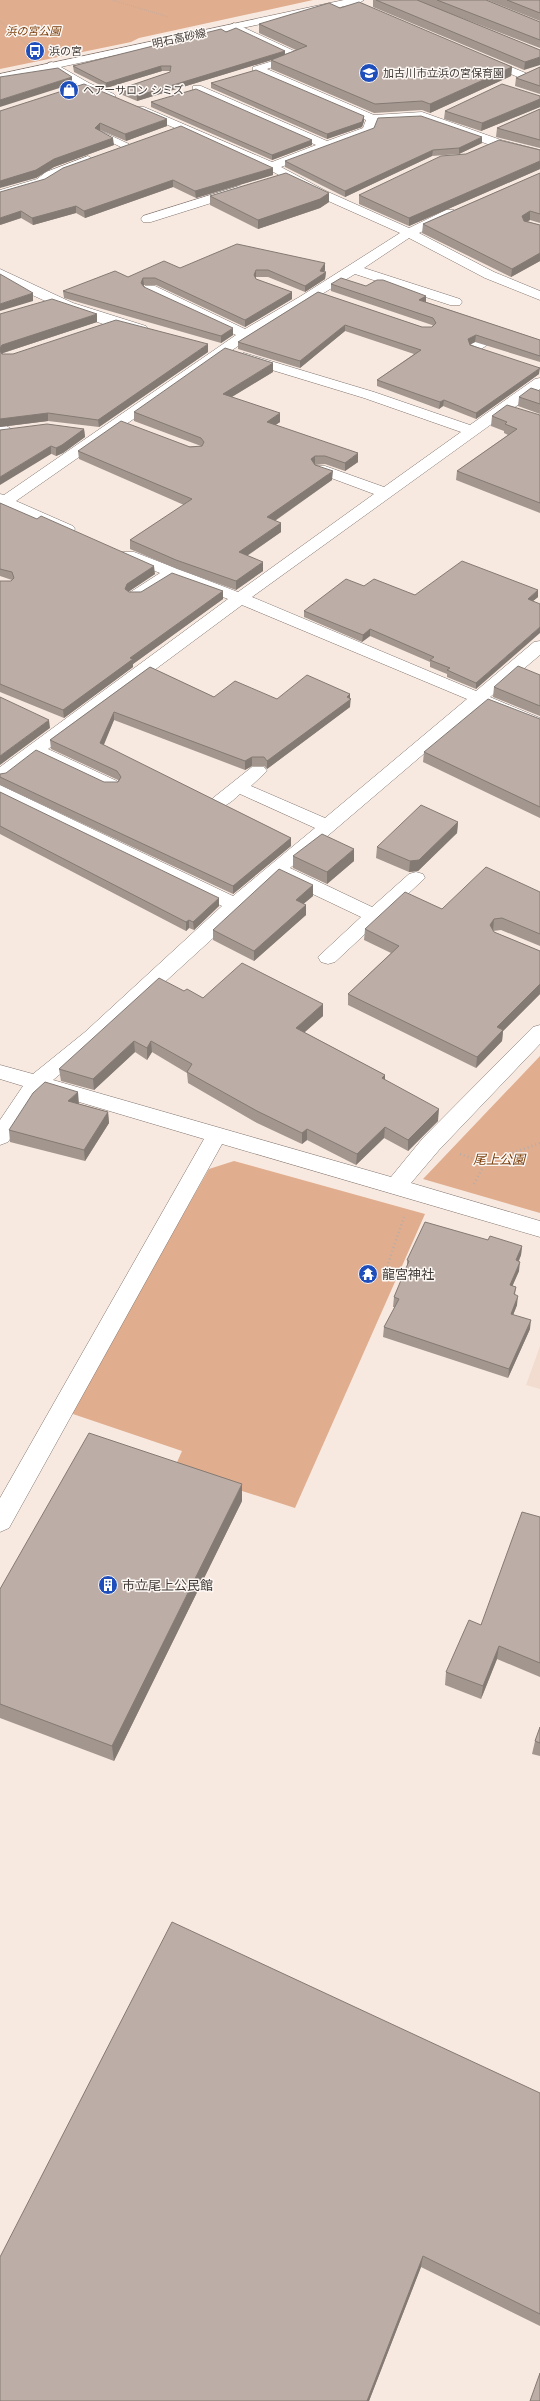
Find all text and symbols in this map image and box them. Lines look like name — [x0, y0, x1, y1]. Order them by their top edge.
park label: 浜の宮公園 — [6, 23, 62, 38]
street label: 明石高砂線 — [150, 24, 207, 51]
bus stop icon: 浜の宮 — [24, 40, 46, 62]
place label: 浜の宮 — [49, 43, 82, 58]
school or university icon: 加古川市立浜の宮保育園 — [358, 62, 380, 84]
place label: 加古川市立浜の宮保育園 — [383, 65, 504, 80]
shop icon: ヘアーサロン シミズ — [58, 79, 80, 101]
place label: ヘアーサロン シミズ — [83, 82, 184, 97]
park label: 尾上公園 — [473, 1150, 527, 1168]
temple icon: 龍宮神社 — [357, 1263, 379, 1285]
place label: 龍宮神社 — [382, 1265, 434, 1283]
building icon: 市立尾上公民館 — [97, 1574, 119, 1596]
place label: 市立尾上公民館 — [122, 1576, 213, 1594]

